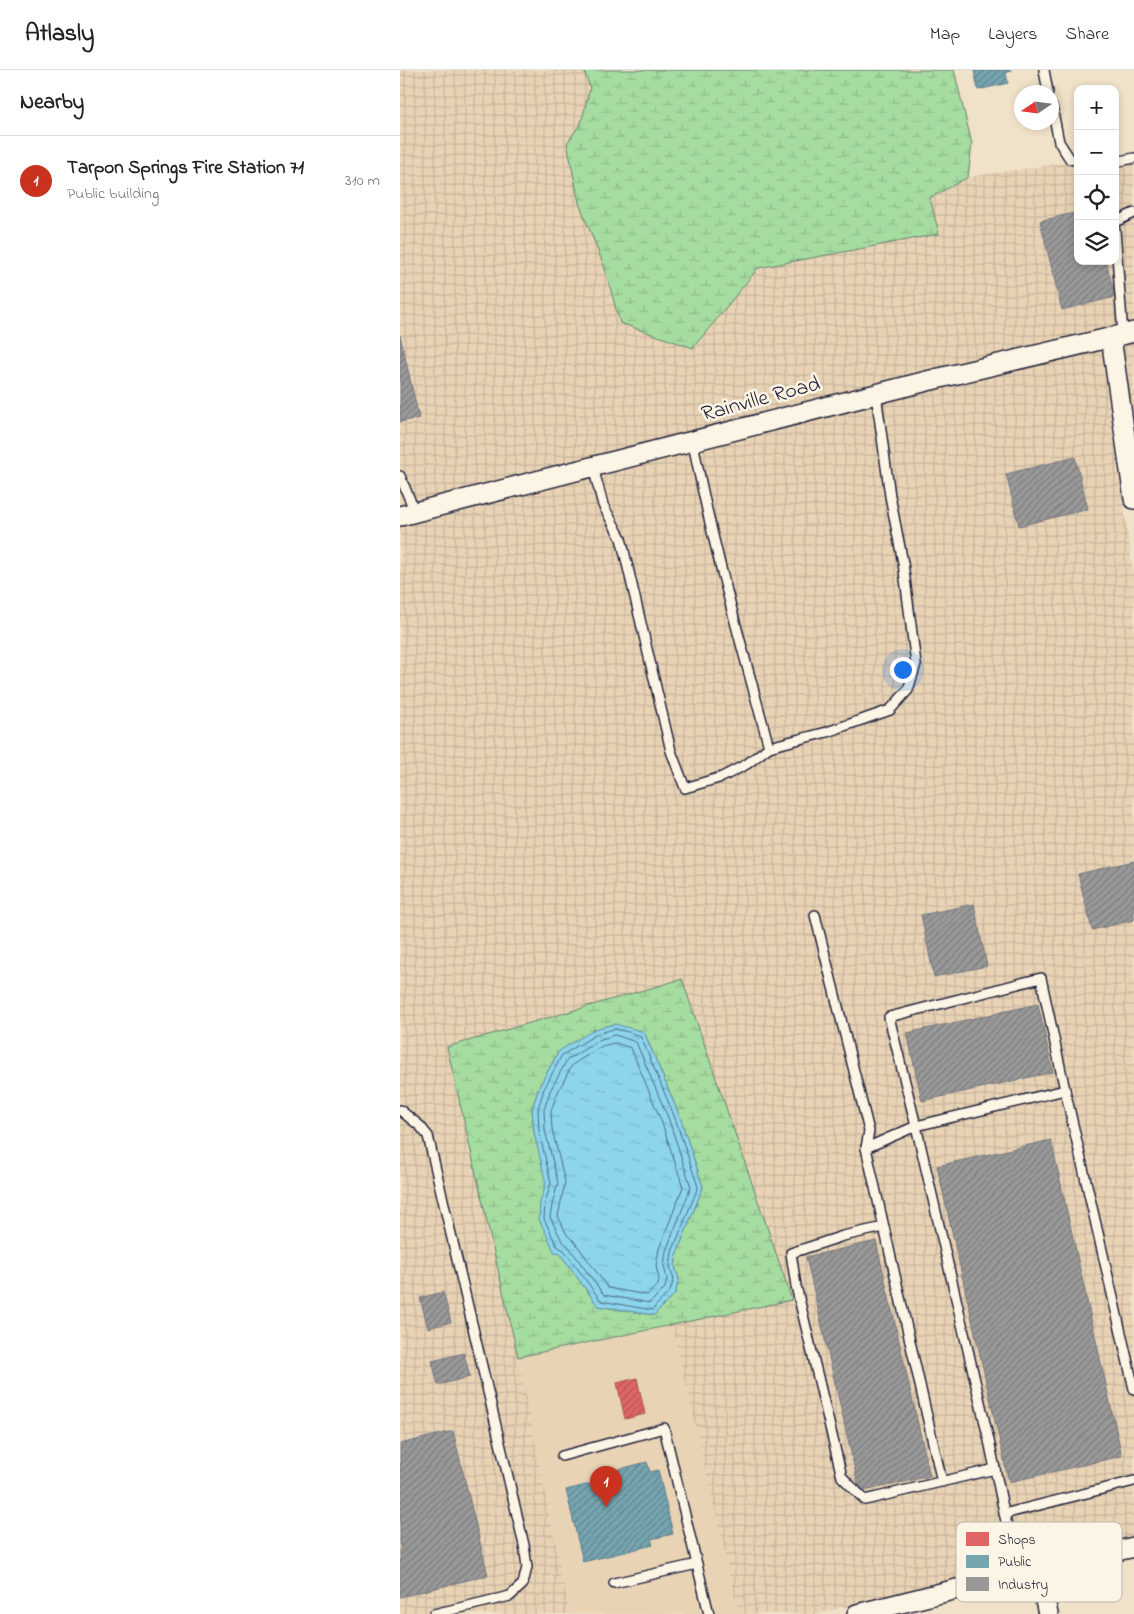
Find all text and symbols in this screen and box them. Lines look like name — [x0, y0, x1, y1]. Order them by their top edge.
text: Atlasly — [25, 17, 94, 52]
text: Map — [930, 22, 960, 48]
text: Layers — [988, 22, 1038, 48]
text: Share — [1066, 22, 1109, 48]
north arrow — [1014, 85, 1059, 130]
map controls — [1074, 85, 1119, 265]
button: + — [1074, 85, 1119, 130]
text: Nearby — [20, 88, 84, 118]
button: − — [1074, 130, 1119, 175]
text: Tarpon Springs Fire Station 71 — [67, 155, 304, 182]
text: 1 — [33, 169, 39, 193]
text: 310 m — [345, 169, 380, 193]
button: locate — [1074, 175, 1119, 220]
text: Public building — [67, 182, 159, 206]
button: layers — [1074, 220, 1119, 265]
street label: Rainville Road — [698, 369, 824, 431]
your location — [890, 657, 916, 683]
pin: 1 — [590, 1466, 622, 1507]
legend — [956, 1522, 1122, 1602]
text: Shops — [998, 1530, 1036, 1551]
text: Public — [998, 1552, 1032, 1573]
text: Industry — [998, 1575, 1048, 1597]

